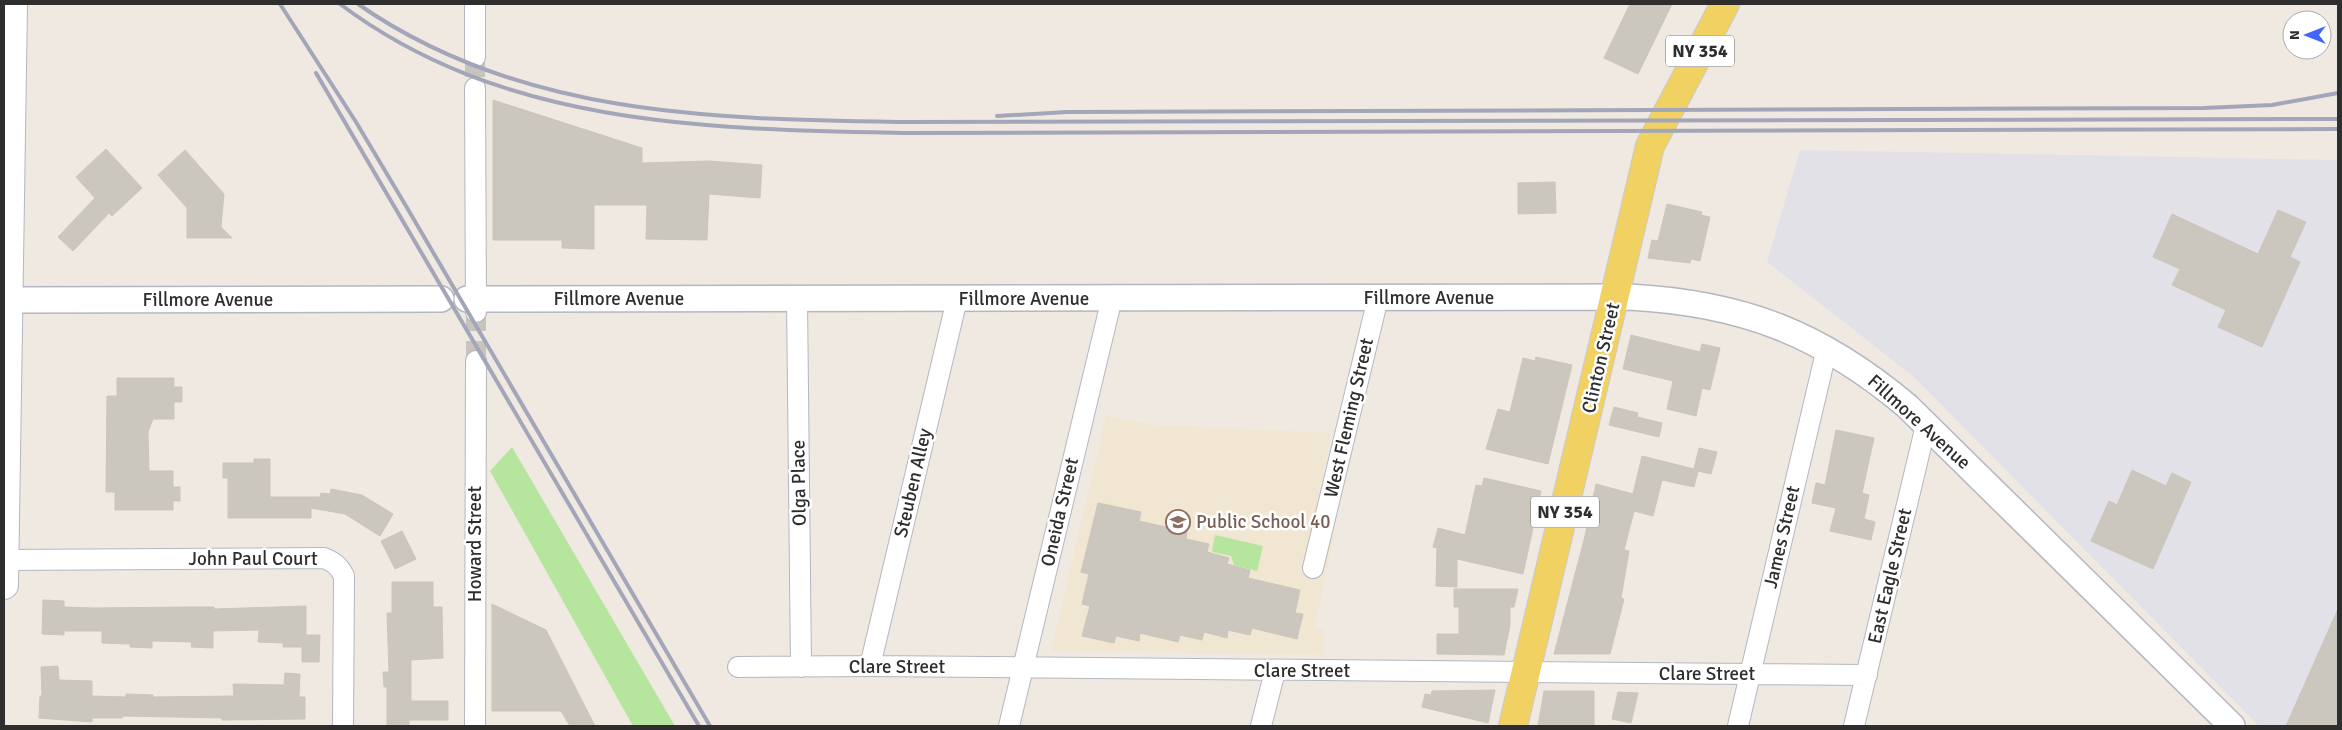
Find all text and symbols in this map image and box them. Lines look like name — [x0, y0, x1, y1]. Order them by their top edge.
north arrow — [2282, 10, 2332, 60]
text: N — [2286, 30, 2303, 40]
road number: NY 354 — [1666, 36, 1734, 66]
street label: Fillmore Avenue — [1364, 286, 1494, 310]
street label: Fillmore Avenue — [554, 287, 684, 311]
street label: Fillmore Avenue — [959, 287, 1089, 311]
street label: Fillmore Avenue — [143, 288, 273, 312]
street label: Clinton Street — [1577, 300, 1625, 416]
street label: West Fleming Street — [1319, 335, 1379, 500]
street label: Fillmore Avenue — [1862, 369, 1976, 475]
street label: Steuben Alley — [889, 426, 937, 540]
street label: Olga Place — [786, 440, 812, 526]
street label: Oneida Street — [1036, 455, 1084, 569]
street label: James Street — [1759, 483, 1806, 591]
street label: Howard Street — [463, 486, 487, 602]
road number: NY 354 — [1531, 497, 1599, 528]
street label: East Eagle Street — [1863, 506, 1917, 646]
school or university icon: Public School 40 — [1165, 509, 1191, 535]
place label: Public School 40 — [1196, 510, 1331, 534]
street label: John Paul Court — [188, 547, 318, 571]
street label: Clare Street — [849, 655, 946, 679]
street label: Clare Street — [1254, 659, 1351, 683]
street label: Clare Street — [1659, 662, 1756, 686]

